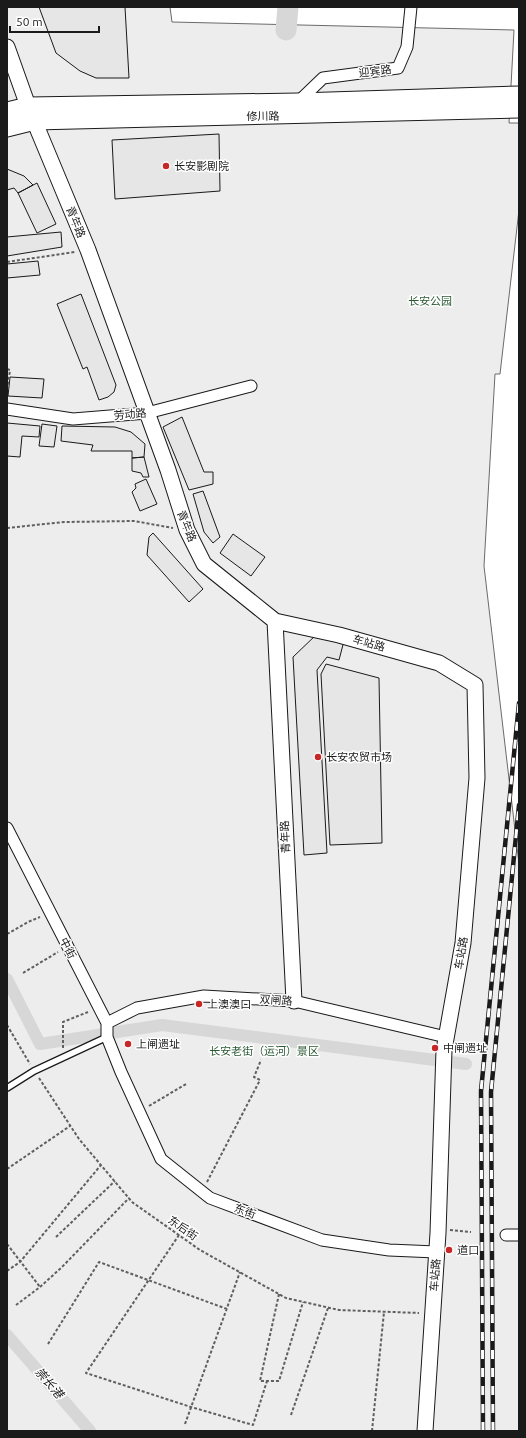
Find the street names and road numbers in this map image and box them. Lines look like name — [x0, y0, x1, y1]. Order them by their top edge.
street label: 迎宾路 — [358, 63, 392, 79]
street label: 修川路 — [246, 110, 280, 122]
street label: 青年路 — [64, 204, 88, 240]
street label: 劳动路 — [113, 407, 147, 421]
street label: 青年路 — [175, 508, 199, 544]
street label: 车站路 — [351, 633, 387, 653]
street label: 青年路 — [278, 820, 292, 854]
street label: 中街 — [58, 935, 78, 961]
street label: 车站路 — [452, 936, 470, 970]
street label: 双闸路 — [259, 993, 293, 1007]
street label: 东街 — [233, 1202, 257, 1220]
street label: 东后街 — [166, 1214, 200, 1242]
street label: 车站路 — [428, 1258, 442, 1292]

